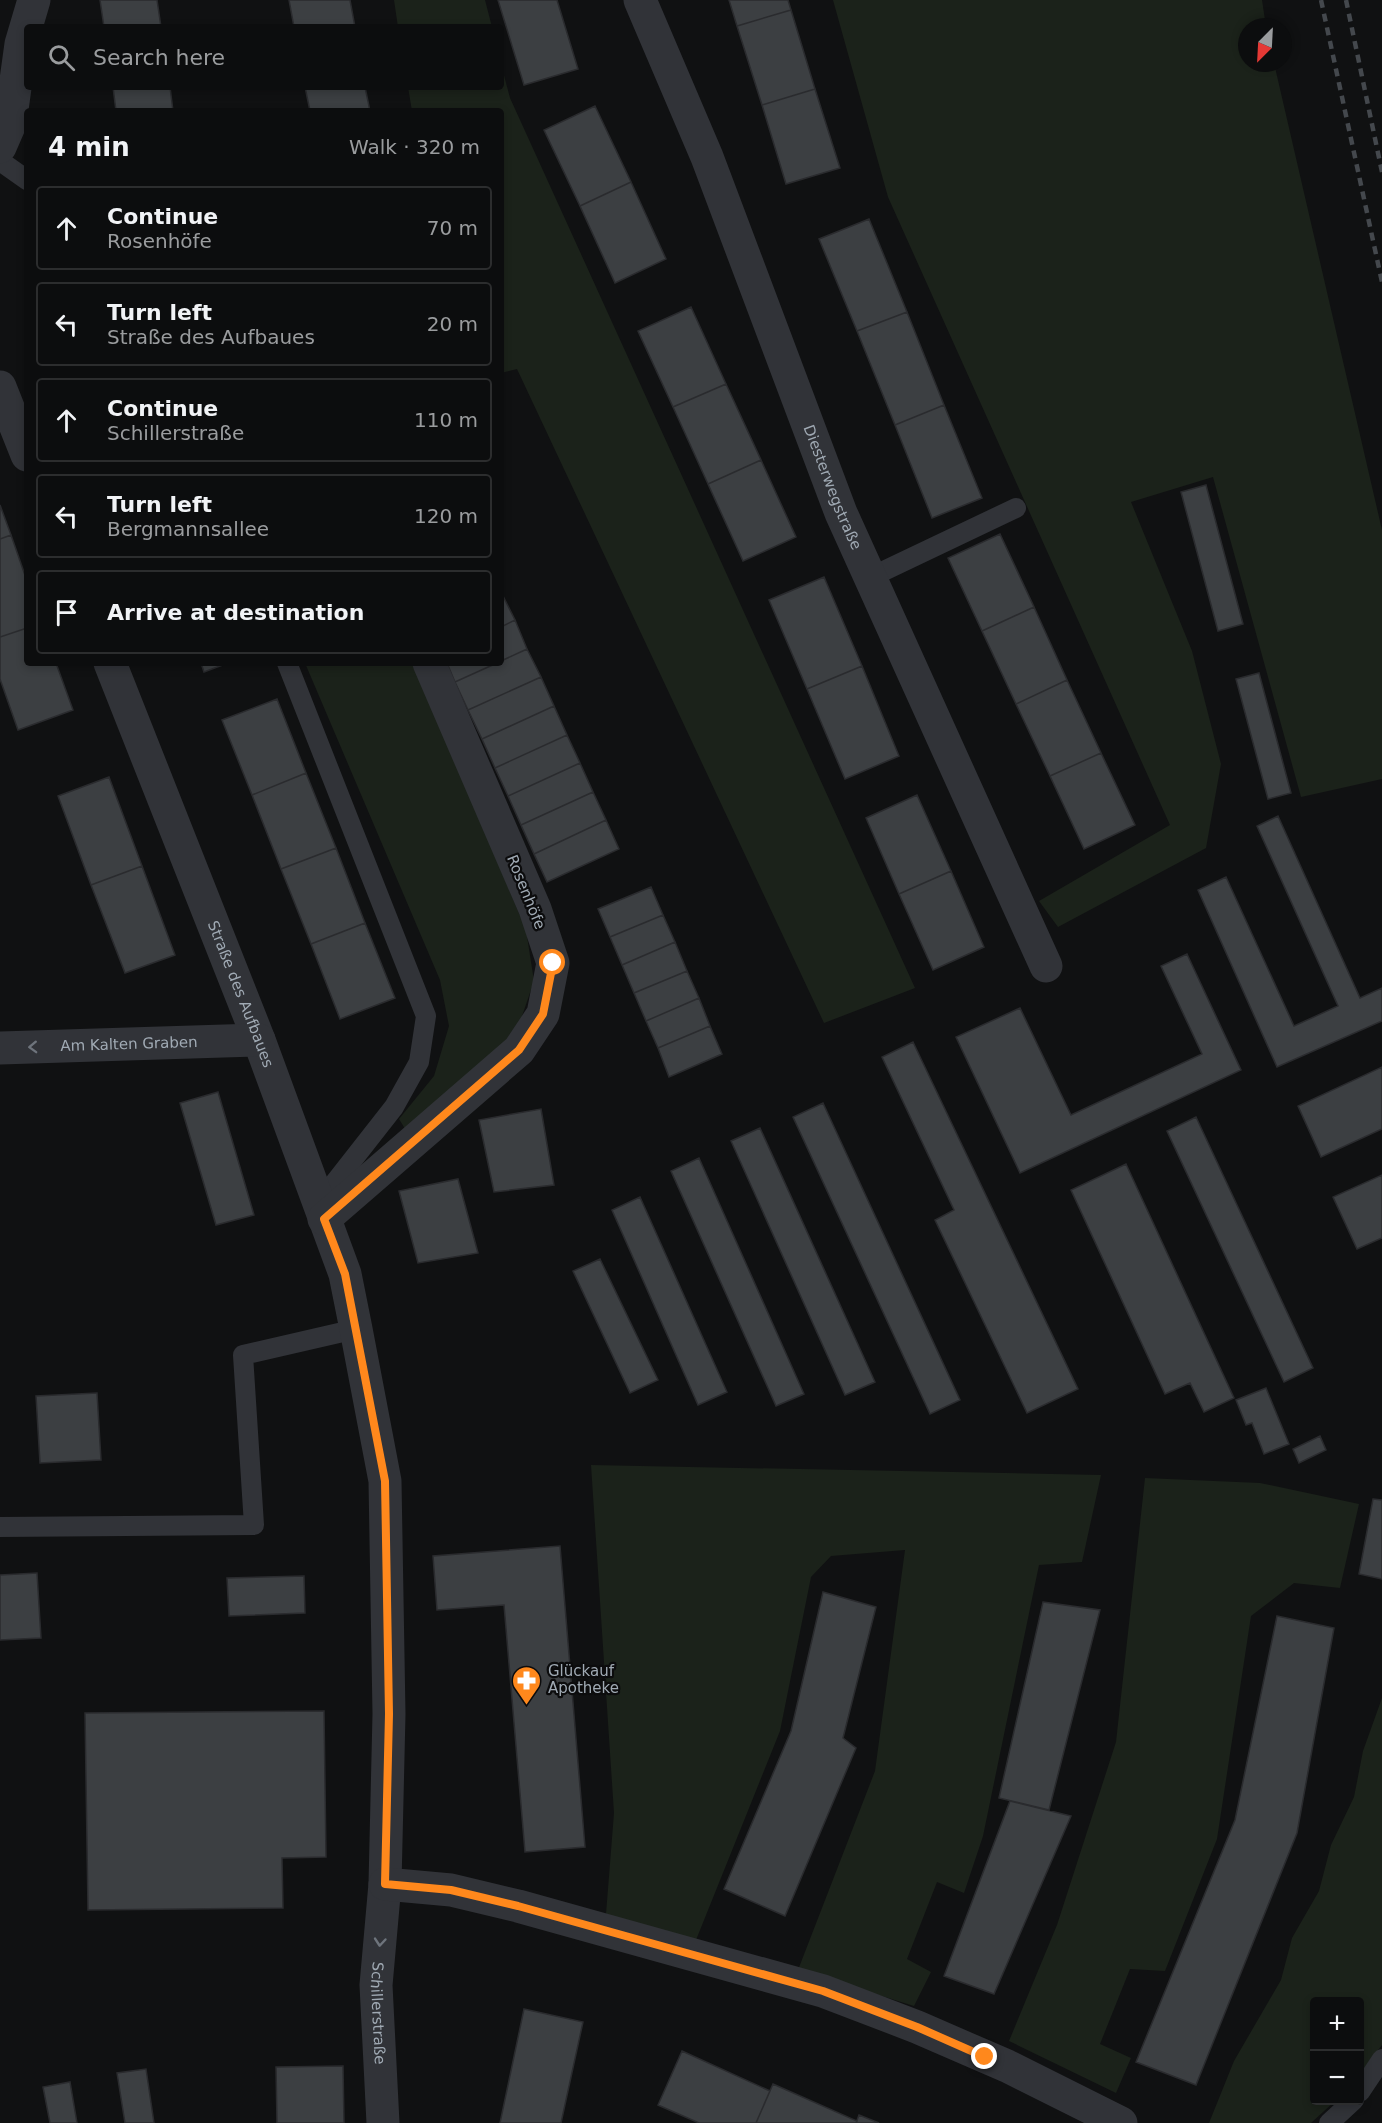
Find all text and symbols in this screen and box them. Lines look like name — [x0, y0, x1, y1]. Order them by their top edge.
north arrow — [1238, 18, 1292, 72]
search box — [24, 24, 504, 90]
icon: search — [45, 41, 78, 74]
text: Search here — [93, 45, 225, 70]
text: 4 min — [48, 132, 130, 162]
text: Walk · 320 m — [349, 135, 480, 159]
text: Continue — [107, 204, 218, 229]
icon: ahead — [50, 212, 83, 245]
text: 70 m — [427, 216, 478, 240]
text: Rosenhöfe — [107, 229, 212, 253]
text: Turn left — [107, 300, 212, 325]
icon: left — [50, 308, 83, 341]
text: 20 m — [427, 312, 478, 336]
text: Straße des Aufbaues — [107, 325, 315, 349]
text: Continue — [107, 396, 218, 421]
icon: ahead — [50, 404, 83, 437]
text: 110 m — [414, 408, 478, 432]
text: Schillerstraße — [107, 421, 244, 445]
street label: Diesterwegstraße — [800, 422, 865, 553]
text: Turn left — [107, 492, 212, 517]
icon: left — [50, 500, 83, 533]
text: 120 m — [414, 504, 478, 528]
text: Bergmannsallee — [107, 517, 269, 541]
icon: arrive — [50, 596, 83, 629]
text: Arrive at destination — [107, 600, 364, 625]
street label: Rosenhöfe — [503, 852, 549, 932]
street label: Straße des Aufbaues — [204, 918, 277, 1070]
route start — [539, 949, 565, 975]
street label: Am Kalten Graben — [60, 1033, 198, 1055]
one-way arrow — [28, 1040, 37, 1053]
place label: Glückauf Apotheke — [548, 1662, 619, 1697]
pharmacy icon: Glückauf Apotheke — [511, 1664, 543, 1706]
one-way arrow — [374, 1938, 387, 1947]
street label: Schillerstraße — [367, 1961, 389, 2065]
map controls — [1310, 1997, 1364, 2105]
button: + — [1310, 1997, 1364, 2051]
route end — [971, 2043, 997, 2069]
button: − — [1310, 2051, 1364, 2105]

